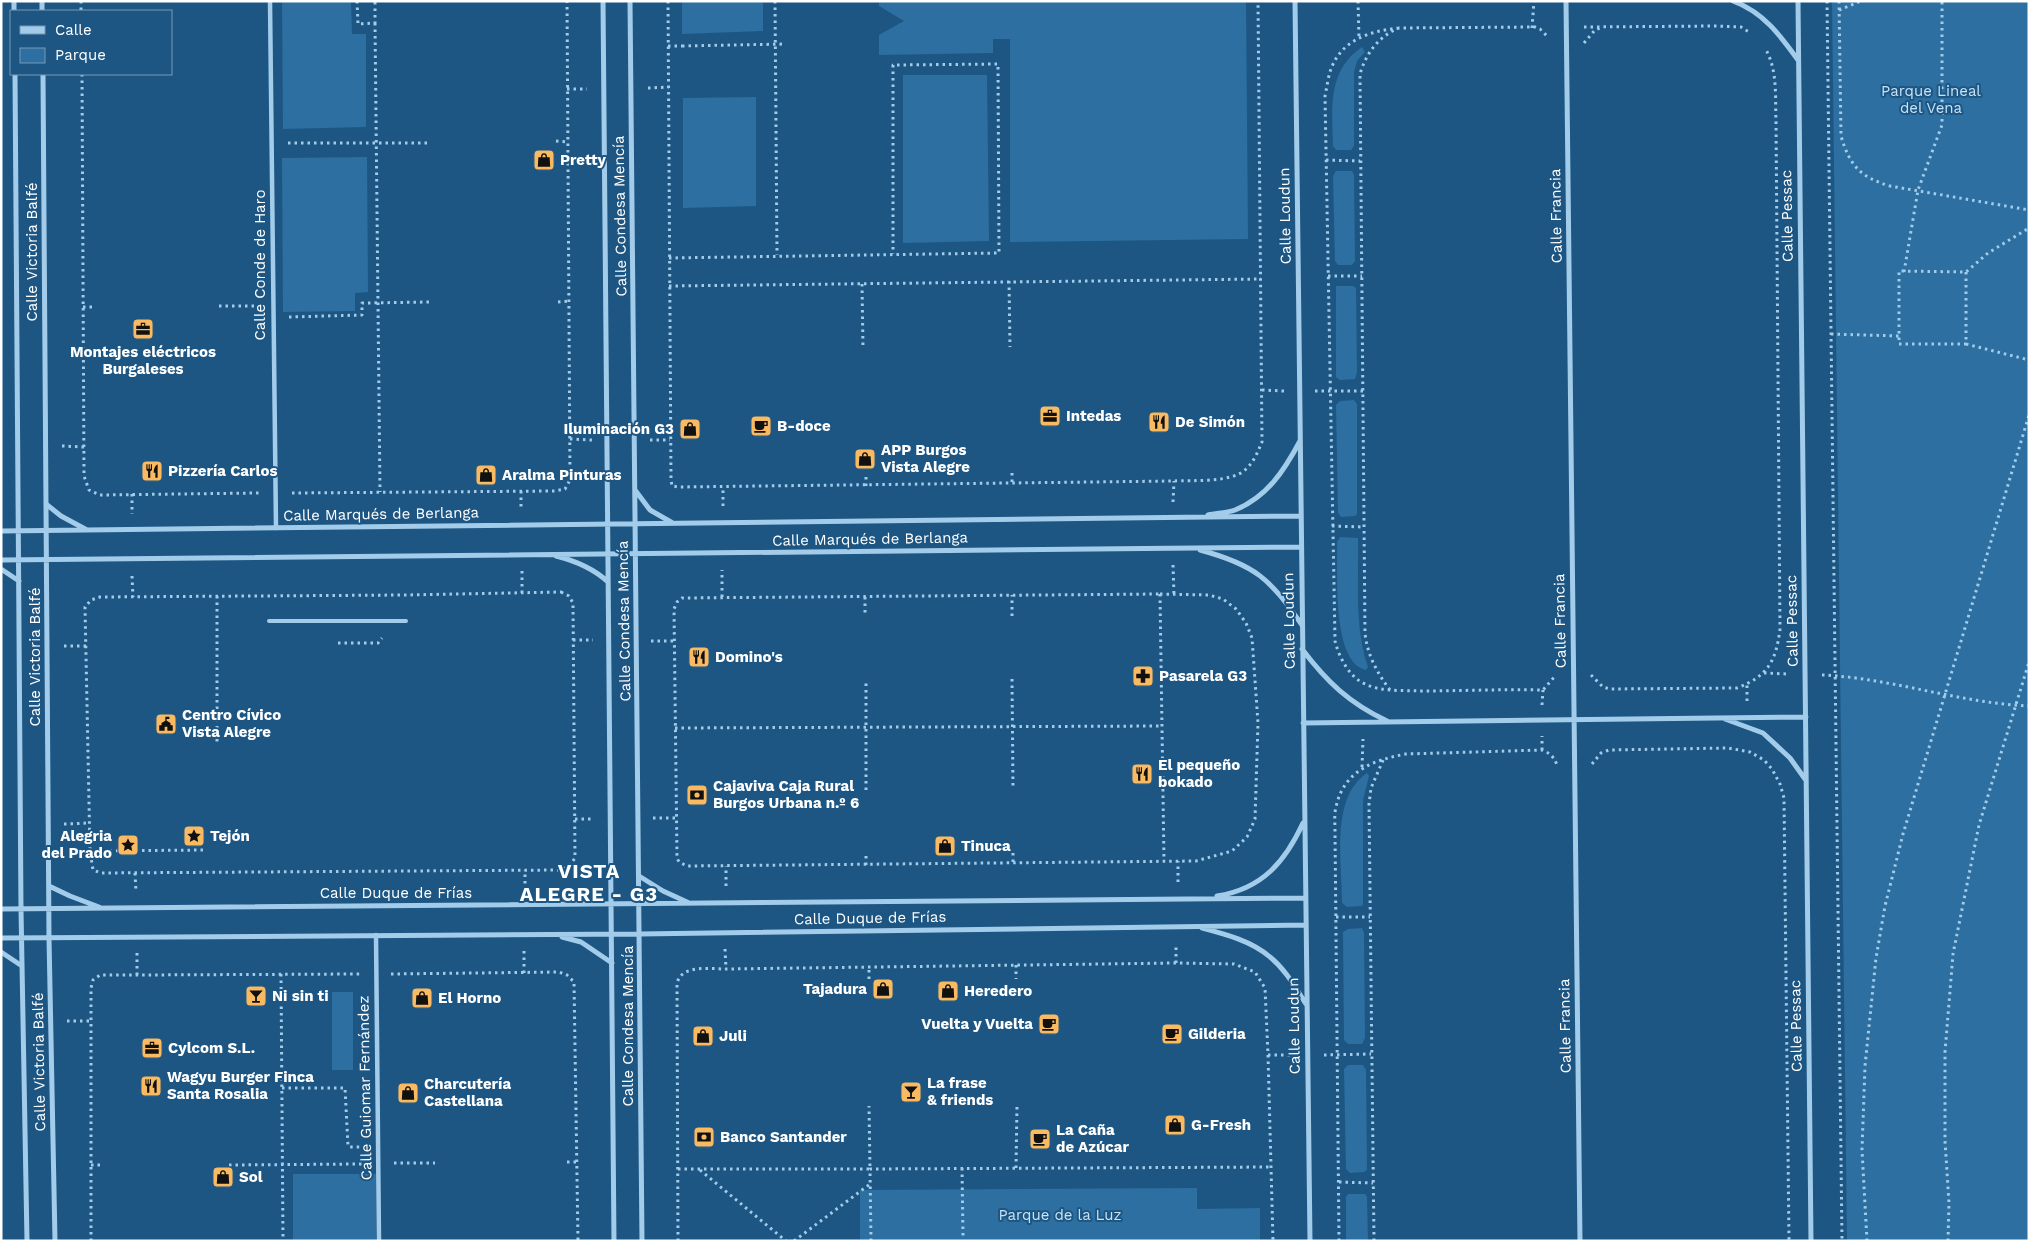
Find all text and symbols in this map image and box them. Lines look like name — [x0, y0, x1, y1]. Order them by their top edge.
legend — [10, 10, 172, 75]
text: Calle — [55, 21, 92, 39]
text: Parque — [55, 46, 106, 64]
park label: Parque Lineal del Vena — [1881, 82, 1981, 117]
street label: Calle Condesa Mencía — [610, 135, 630, 297]
shop icon: Pretty — [532, 148, 556, 172]
place label: Pretty — [560, 151, 607, 169]
street label: Calle Loudun — [1275, 168, 1295, 264]
street label: Calle Francia — [1546, 168, 1566, 264]
street label: Calle Pessac — [1777, 170, 1797, 262]
street label: Calle Victoria Balfé — [23, 182, 41, 322]
street label: Calle Conde de Haro — [251, 190, 269, 340]
office icon: Montajes eléctricos Burgaleses — [131, 317, 155, 341]
place label: Montajes eléctricos Burgaleses — [70, 343, 216, 378]
office icon: Intedas — [1038, 404, 1062, 428]
place label: Intedas — [1066, 407, 1121, 425]
restaurant icon: De Simón — [1147, 410, 1171, 434]
place label: De Simón — [1175, 413, 1245, 431]
cafe icon: B-doce — [749, 414, 773, 438]
shop icon: Iluminación G3 — [678, 417, 702, 441]
place label: B-doce — [777, 417, 831, 435]
place label: Iluminación G3 — [563, 420, 674, 438]
place label: APP Burgos Vista Alegre — [881, 441, 970, 476]
shop icon: APP Burgos Vista Alegre — [853, 447, 877, 471]
restaurant icon: Pizzería Carlos — [140, 459, 164, 483]
place label: Pizzería Carlos — [168, 462, 277, 480]
shop icon: Aralma Pinturas — [474, 463, 498, 487]
place label: Aralma Pinturas — [502, 466, 622, 484]
street label: Calle Marqués de Berlanga — [283, 503, 480, 525]
street label: Calle Marqués de Berlanga — [772, 528, 969, 550]
street label: Calle Condesa Mencía — [614, 540, 634, 702]
street label: Calle Loudun — [1279, 573, 1299, 669]
street label: Calle Francia — [1550, 573, 1570, 669]
street label: Calle Pessac — [1782, 575, 1802, 667]
street label: Calle Victoria Balfé — [26, 587, 44, 727]
restaurant icon: Domino's — [687, 645, 711, 669]
place label: Domino's — [715, 648, 783, 666]
pharmacy icon: Pasarela G3 — [1131, 664, 1155, 688]
place label: Pasarela G3 — [1159, 667, 1247, 685]
place label: Centro Cívico Vista Alegre — [182, 706, 281, 741]
public building icon: Centro Cívico Vista Alegre — [154, 712, 178, 736]
place label: El pequeño bokado — [1158, 756, 1240, 791]
restaurant icon: El pequeño bokado — [1130, 762, 1154, 786]
place label: Cajaviva Caja Rural Burgos Urbana n.º 6 — [713, 777, 859, 812]
bank icon: Cajaviva Caja Rural Burgos Urbana n.º 6 — [685, 783, 709, 807]
place icon: Tejón — [182, 824, 206, 848]
place label: Alegria del Prado — [42, 827, 112, 862]
place label: Tejón — [210, 827, 250, 845]
place icon: Alegria del Prado — [116, 833, 140, 857]
shop icon: Tinuca — [933, 834, 957, 858]
place label: Tinuca — [961, 837, 1011, 855]
district label: VISTA ALEGRE - G3 — [520, 859, 658, 906]
street label: Calle Duque de Frías — [320, 884, 472, 902]
street label: Calle Duque de Frías — [794, 908, 946, 928]
street label: Calle Condesa Mencía — [619, 945, 637, 1107]
shop icon: Tajadura — [871, 977, 895, 1001]
street label: Calle Loudun — [1284, 978, 1304, 1074]
street label: Calle Francia — [1555, 978, 1575, 1074]
shop icon: Heredero — [936, 979, 960, 1003]
place label: Tajadura — [803, 980, 867, 998]
street label: Calle Pessac — [1786, 980, 1806, 1072]
place label: Heredero — [964, 982, 1032, 1000]
bar icon: Ni sin ti — [244, 984, 268, 1008]
shop icon: El Horno — [410, 986, 434, 1010]
place label: Ni sin ti — [272, 987, 329, 1005]
place label: El Horno — [438, 989, 501, 1007]
street label: Calle Victoria Balfé — [29, 992, 49, 1132]
street label: Calle Guiomar Fernández — [354, 995, 376, 1181]
cafe icon: Vuelta y Vuelta — [1037, 1012, 1061, 1036]
place label: Vuelta y Vuelta — [921, 1015, 1033, 1033]
cafe icon: Gilderia — [1160, 1022, 1184, 1046]
shop icon: Juli — [691, 1024, 715, 1048]
place label: Gilderia — [1188, 1025, 1246, 1043]
place label: Juli — [719, 1027, 747, 1045]
office icon: Cylcom S.L. — [140, 1036, 164, 1060]
place label: Cylcom S.L. — [168, 1039, 255, 1057]
place label: Wagyu Burger Finca Santa Rosalia — [167, 1068, 314, 1103]
restaurant icon: Wagyu Burger Finca Santa Rosalia — [139, 1074, 163, 1098]
place label: La frase & friends — [927, 1074, 993, 1109]
place label: Charcutería Castellana — [424, 1075, 511, 1110]
bar icon: La frase & friends — [899, 1080, 923, 1104]
shop icon: Charcutería Castellana — [396, 1081, 420, 1105]
shop icon: G-Fresh — [1163, 1113, 1187, 1137]
place label: G-Fresh — [1191, 1116, 1251, 1134]
place label: La Caña de Azúcar — [1056, 1121, 1129, 1156]
bank icon: Banco Santander — [692, 1125, 716, 1149]
cafe icon: La Caña de Azúcar — [1028, 1127, 1052, 1151]
place label: Banco Santander — [720, 1128, 847, 1146]
shop icon: Sol — [211, 1165, 235, 1189]
place label: Sol — [239, 1168, 263, 1186]
park label: Parque de la Luz — [998, 1206, 1122, 1224]

